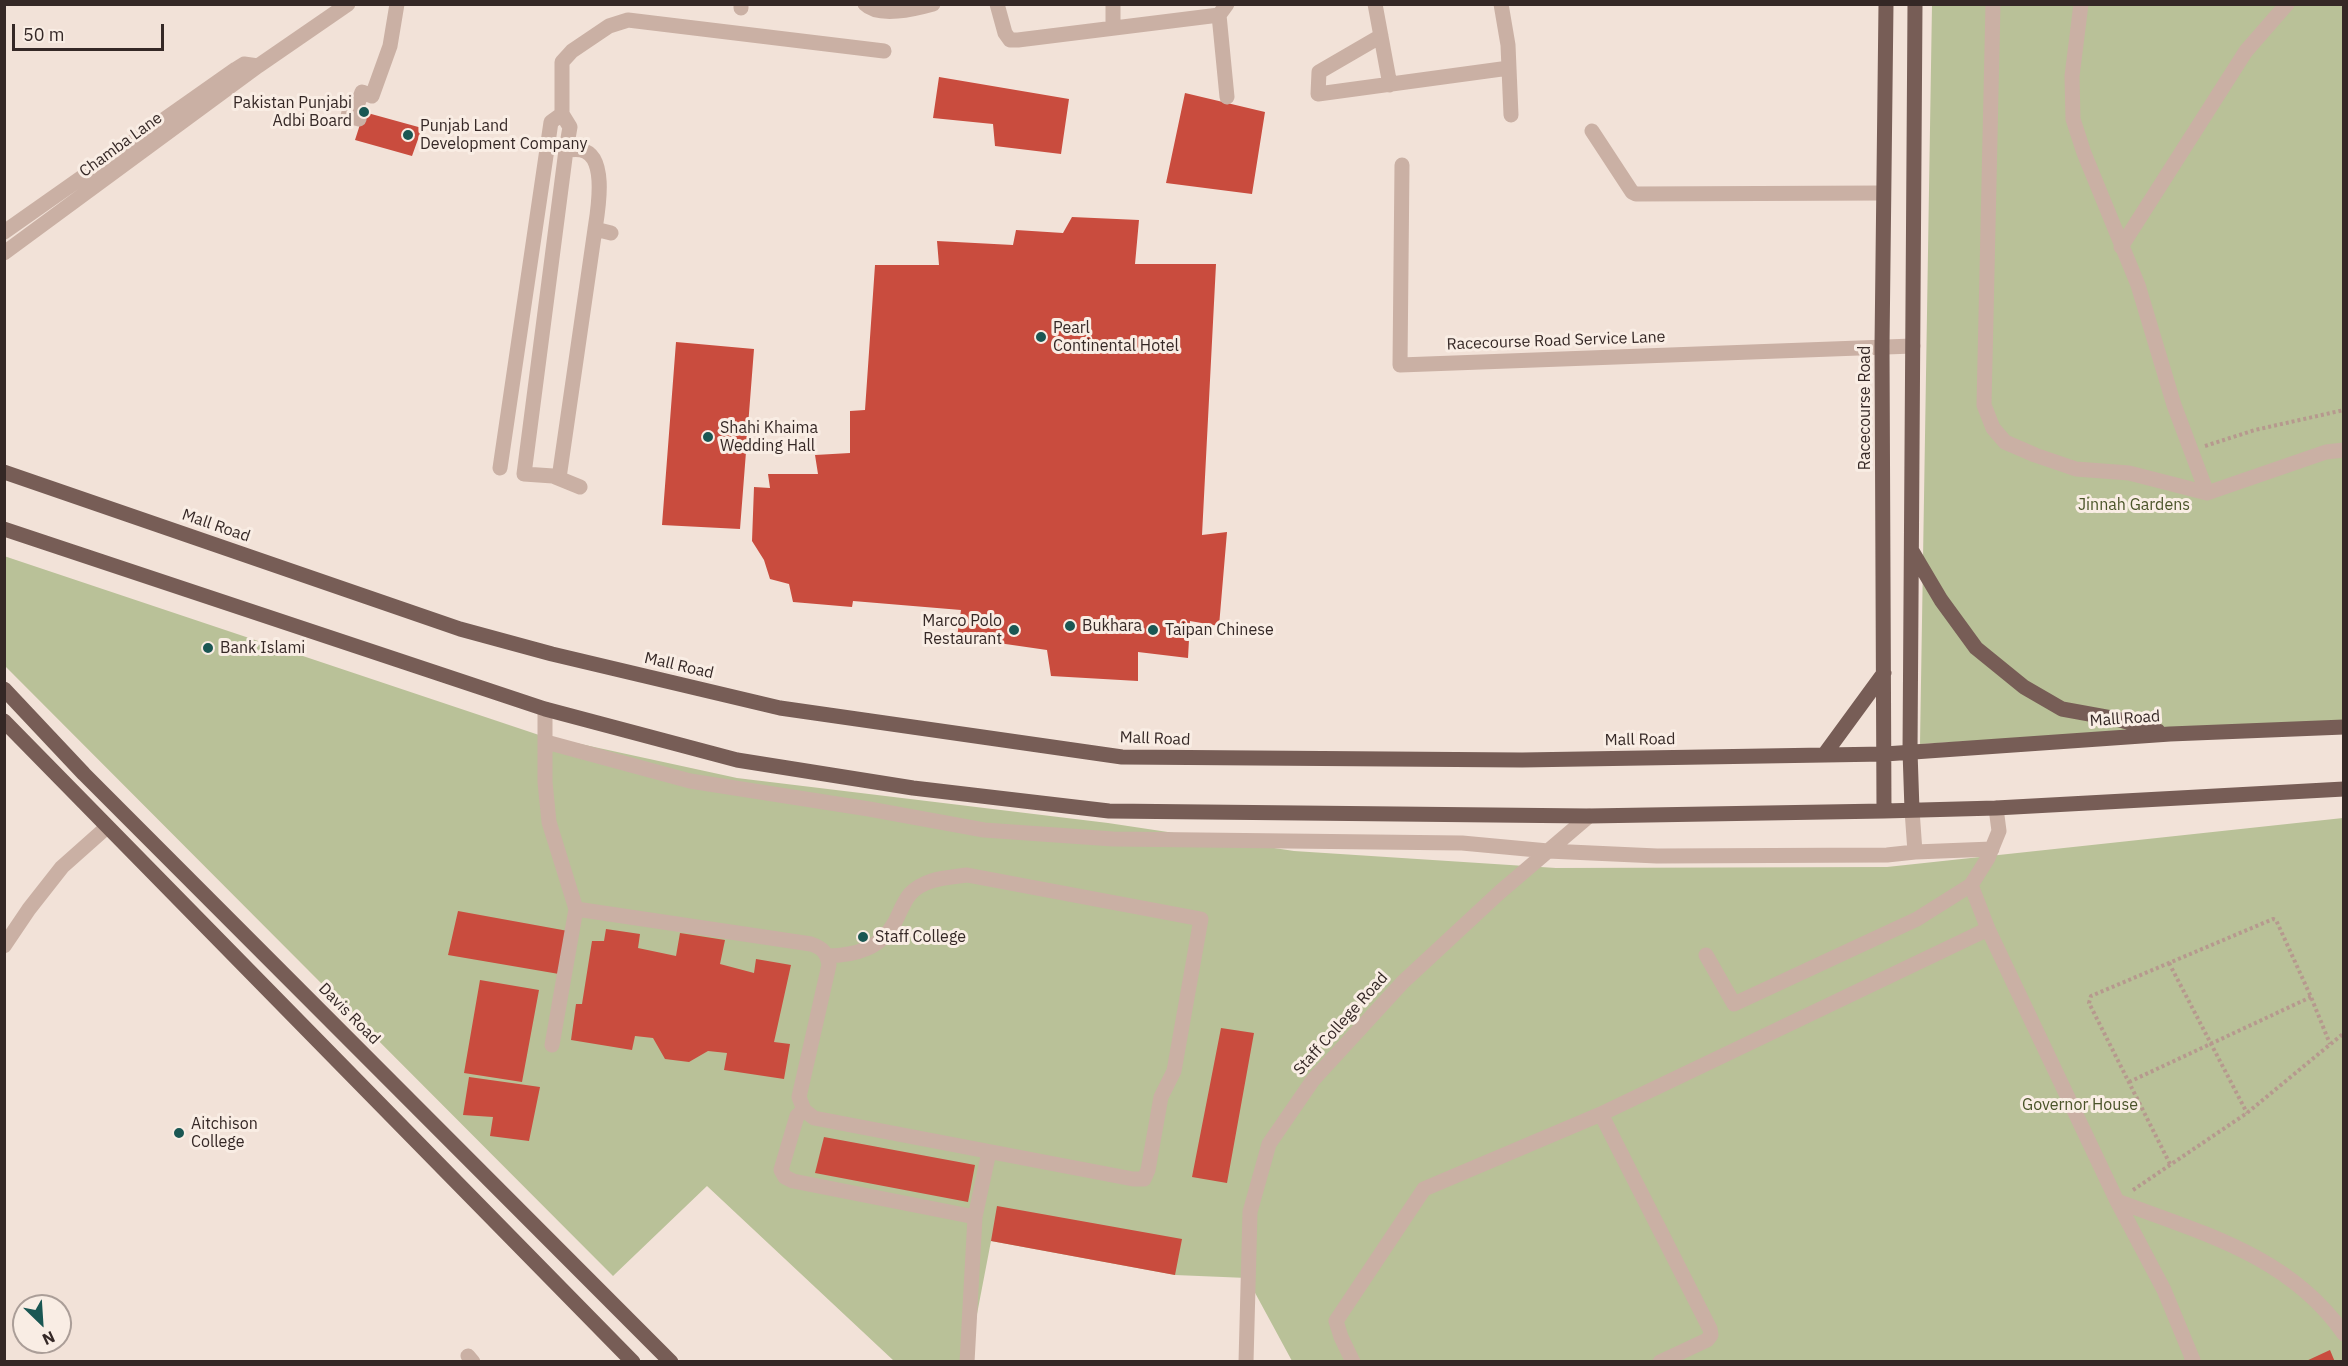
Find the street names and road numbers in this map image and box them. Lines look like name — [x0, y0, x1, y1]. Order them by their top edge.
street label: Chamba Lane — [76, 109, 166, 181]
street label: Racecourse Road Service Lane — [1446, 328, 1666, 354]
street label: Racecourse Road — [1855, 346, 1875, 470]
street label: Mall Road — [179, 505, 253, 547]
street label: Mall Road — [642, 649, 716, 683]
street label: Mall Road — [2089, 707, 2161, 731]
street label: Mall Road — [1119, 728, 1191, 750]
street label: Mall Road — [1604, 730, 1676, 750]
street label: Staff College Road — [1290, 969, 1392, 1079]
street label: Davis Road — [314, 979, 384, 1049]

